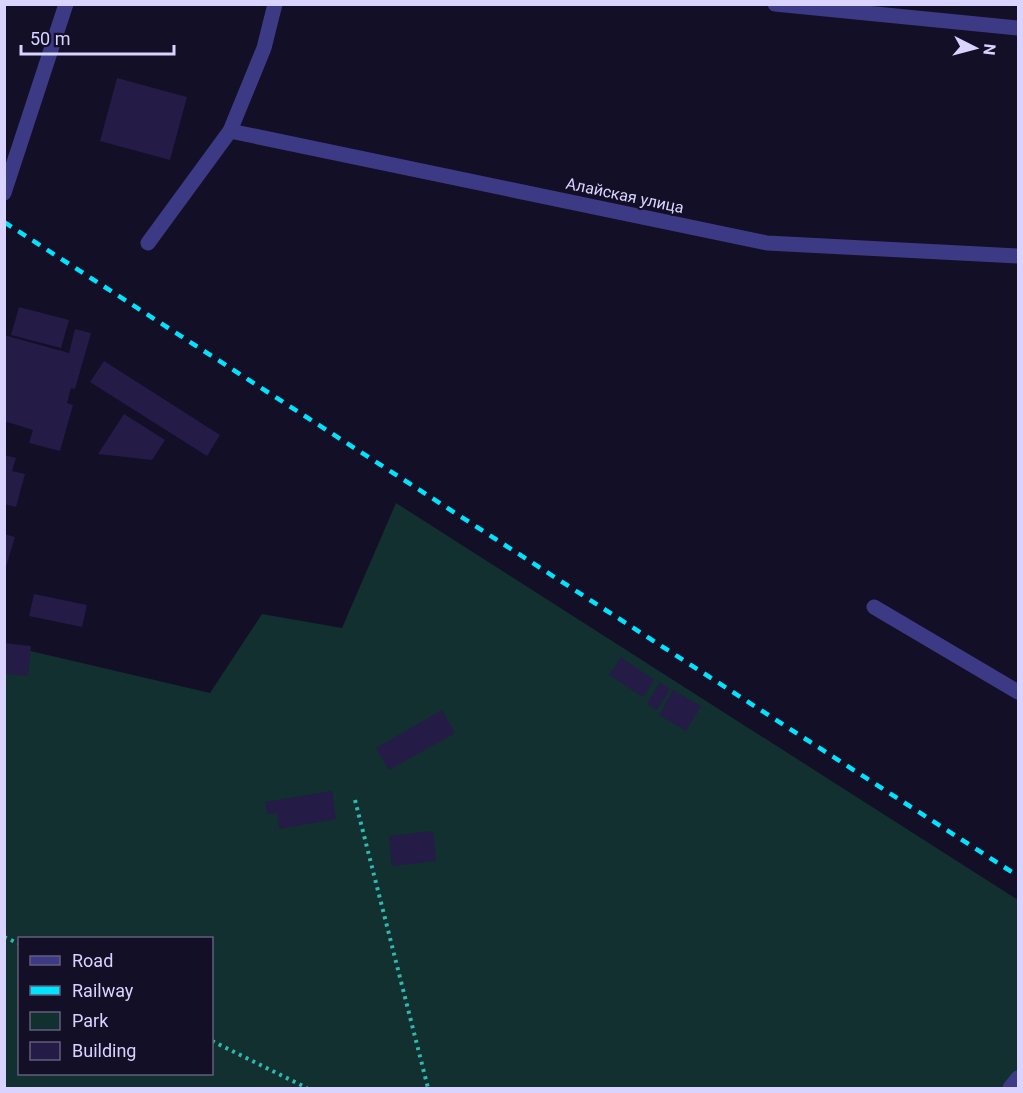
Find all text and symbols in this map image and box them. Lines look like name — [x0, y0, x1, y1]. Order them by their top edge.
scale bar — [21, 18, 174, 56]
north arrow — [945, 18, 1005, 78]
text: 50 m — [30, 28, 70, 49]
text: N — [979, 43, 999, 56]
street label: Алайская улица — [564, 174, 686, 217]
legend — [18, 937, 213, 1075]
text: Road — [72, 950, 113, 971]
text: Railway — [72, 980, 134, 1001]
text: Park — [72, 1010, 109, 1031]
text: Building — [72, 1040, 136, 1061]

